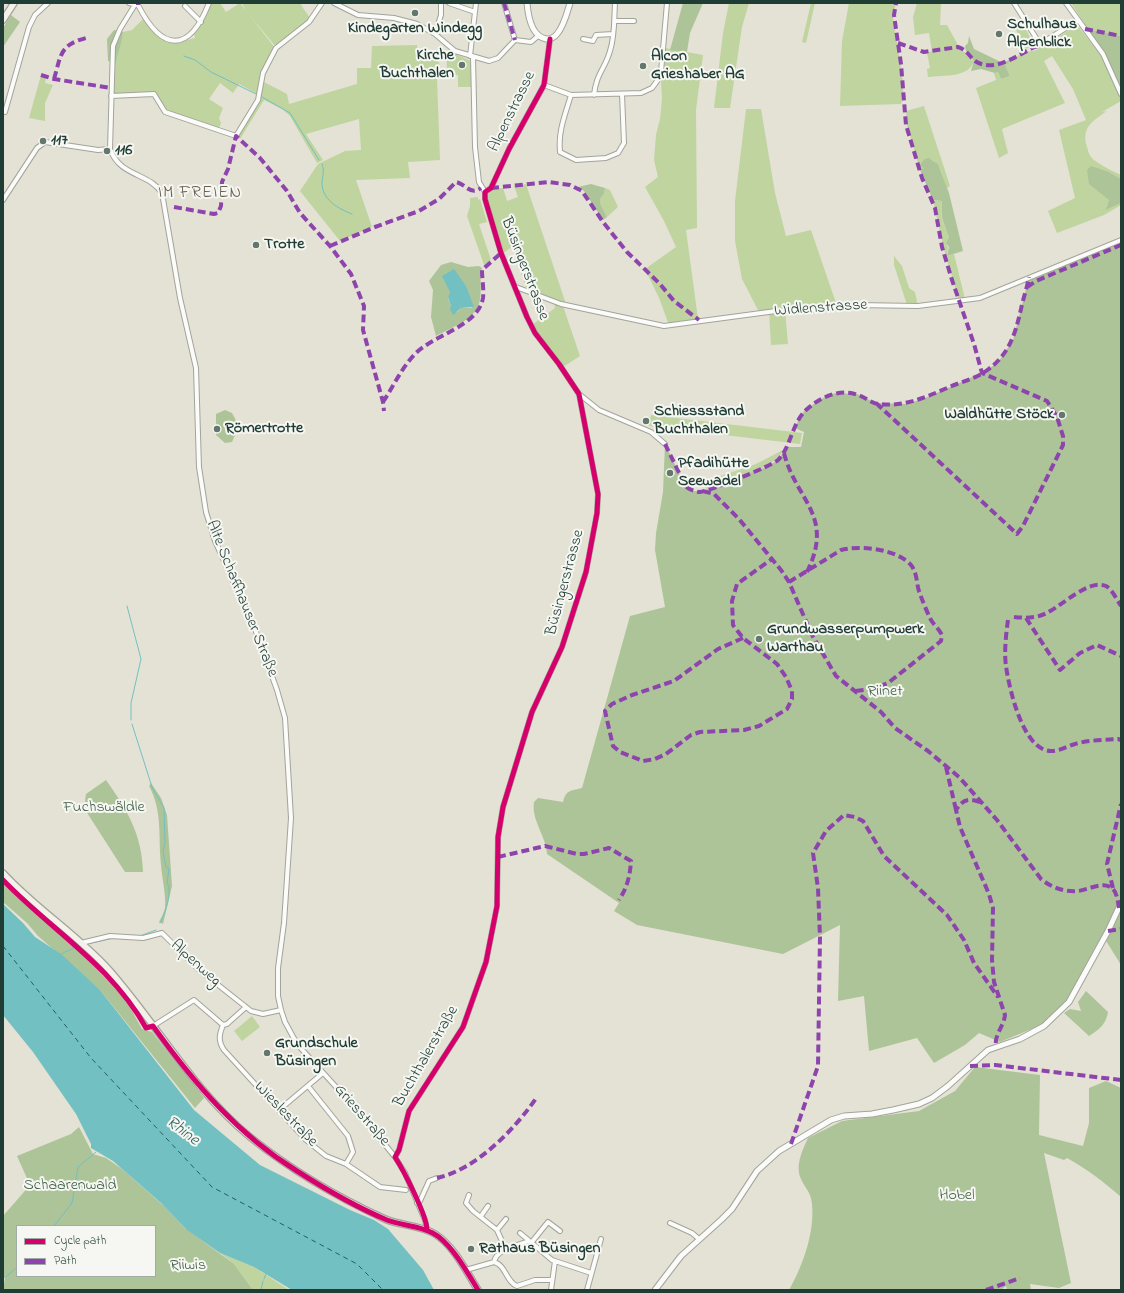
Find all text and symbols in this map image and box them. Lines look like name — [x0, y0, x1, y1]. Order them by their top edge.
marker: Kindegarten Windegg — [410, 8, 420, 18]
place label: Schulhaus Alpenblick — [1007, 15, 1077, 53]
place label: Kindegarten Windegg — [348, 19, 482, 39]
marker: Schulhaus Alpenblick — [994, 29, 1004, 39]
place label: Kirche Buchthalen — [380, 46, 454, 84]
place label: Alcon Grieshaber AG — [651, 47, 745, 85]
marker: Kirche Buchthalen — [457, 60, 467, 70]
marker: Alcon Grieshaber AG — [638, 61, 648, 71]
street label: Alpenstrasse — [485, 69, 541, 155]
place label: 117 — [51, 131, 68, 151]
marker: 117 — [38, 136, 48, 146]
place label: 116 — [115, 141, 132, 161]
marker: 116 — [102, 146, 112, 156]
district label: IM FREIEN — [158, 184, 242, 204]
street label: Büsingerstrasse — [496, 215, 552, 323]
place label: Trotte — [264, 235, 304, 255]
marker: Trotte — [251, 240, 261, 250]
street label: Widlenstrasse — [774, 296, 868, 322]
place label: Schiessstand Buchthalen — [654, 402, 744, 440]
place label: Waldhütte Stöck — [945, 405, 1054, 425]
marker: Waldhütte Stöck — [1057, 410, 1067, 420]
marker: Schiessstand Buchthalen — [641, 416, 651, 426]
place label: Römertrotte — [225, 419, 303, 439]
marker: Römertrotte — [212, 424, 222, 434]
place label: Pfadihütte Seewadel — [678, 454, 749, 492]
marker: Pfadihütte Seewadel — [665, 468, 675, 478]
street label: Alte Schaffhauser Straße — [201, 518, 281, 680]
street label: Büsingerstrasse — [543, 528, 589, 638]
place label: Grundwasserpumpwerk Warthau — [767, 620, 924, 658]
marker: Grundwasserpumpwerk Warthau — [754, 634, 764, 644]
park label: Riinet — [867, 682, 903, 702]
park label: Fuchswäldle — [63, 798, 145, 818]
street label: Alpenweg — [166, 936, 224, 992]
street label: Buchthalerstraße — [390, 1003, 464, 1111]
place label: Grundschule Büsingen — [275, 1034, 358, 1072]
marker: Grundschule Büsingen — [262, 1048, 272, 1058]
street label: Wieslestraße — [249, 1078, 321, 1152]
street label: Griesstraße — [329, 1081, 393, 1151]
water label: Rhine — [161, 1113, 203, 1151]
park label: Schaarenwald — [23, 1176, 117, 1196]
park label: Hobel — [939, 1186, 975, 1206]
legend — [16, 1225, 156, 1277]
text: Cycle path — [54, 1232, 106, 1250]
place label: Rathaus Büsingen — [479, 1239, 600, 1259]
marker: Rathaus Büsingen — [466, 1244, 476, 1254]
text: Path — [54, 1252, 76, 1270]
park label: Riiwis — [170, 1256, 206, 1276]

